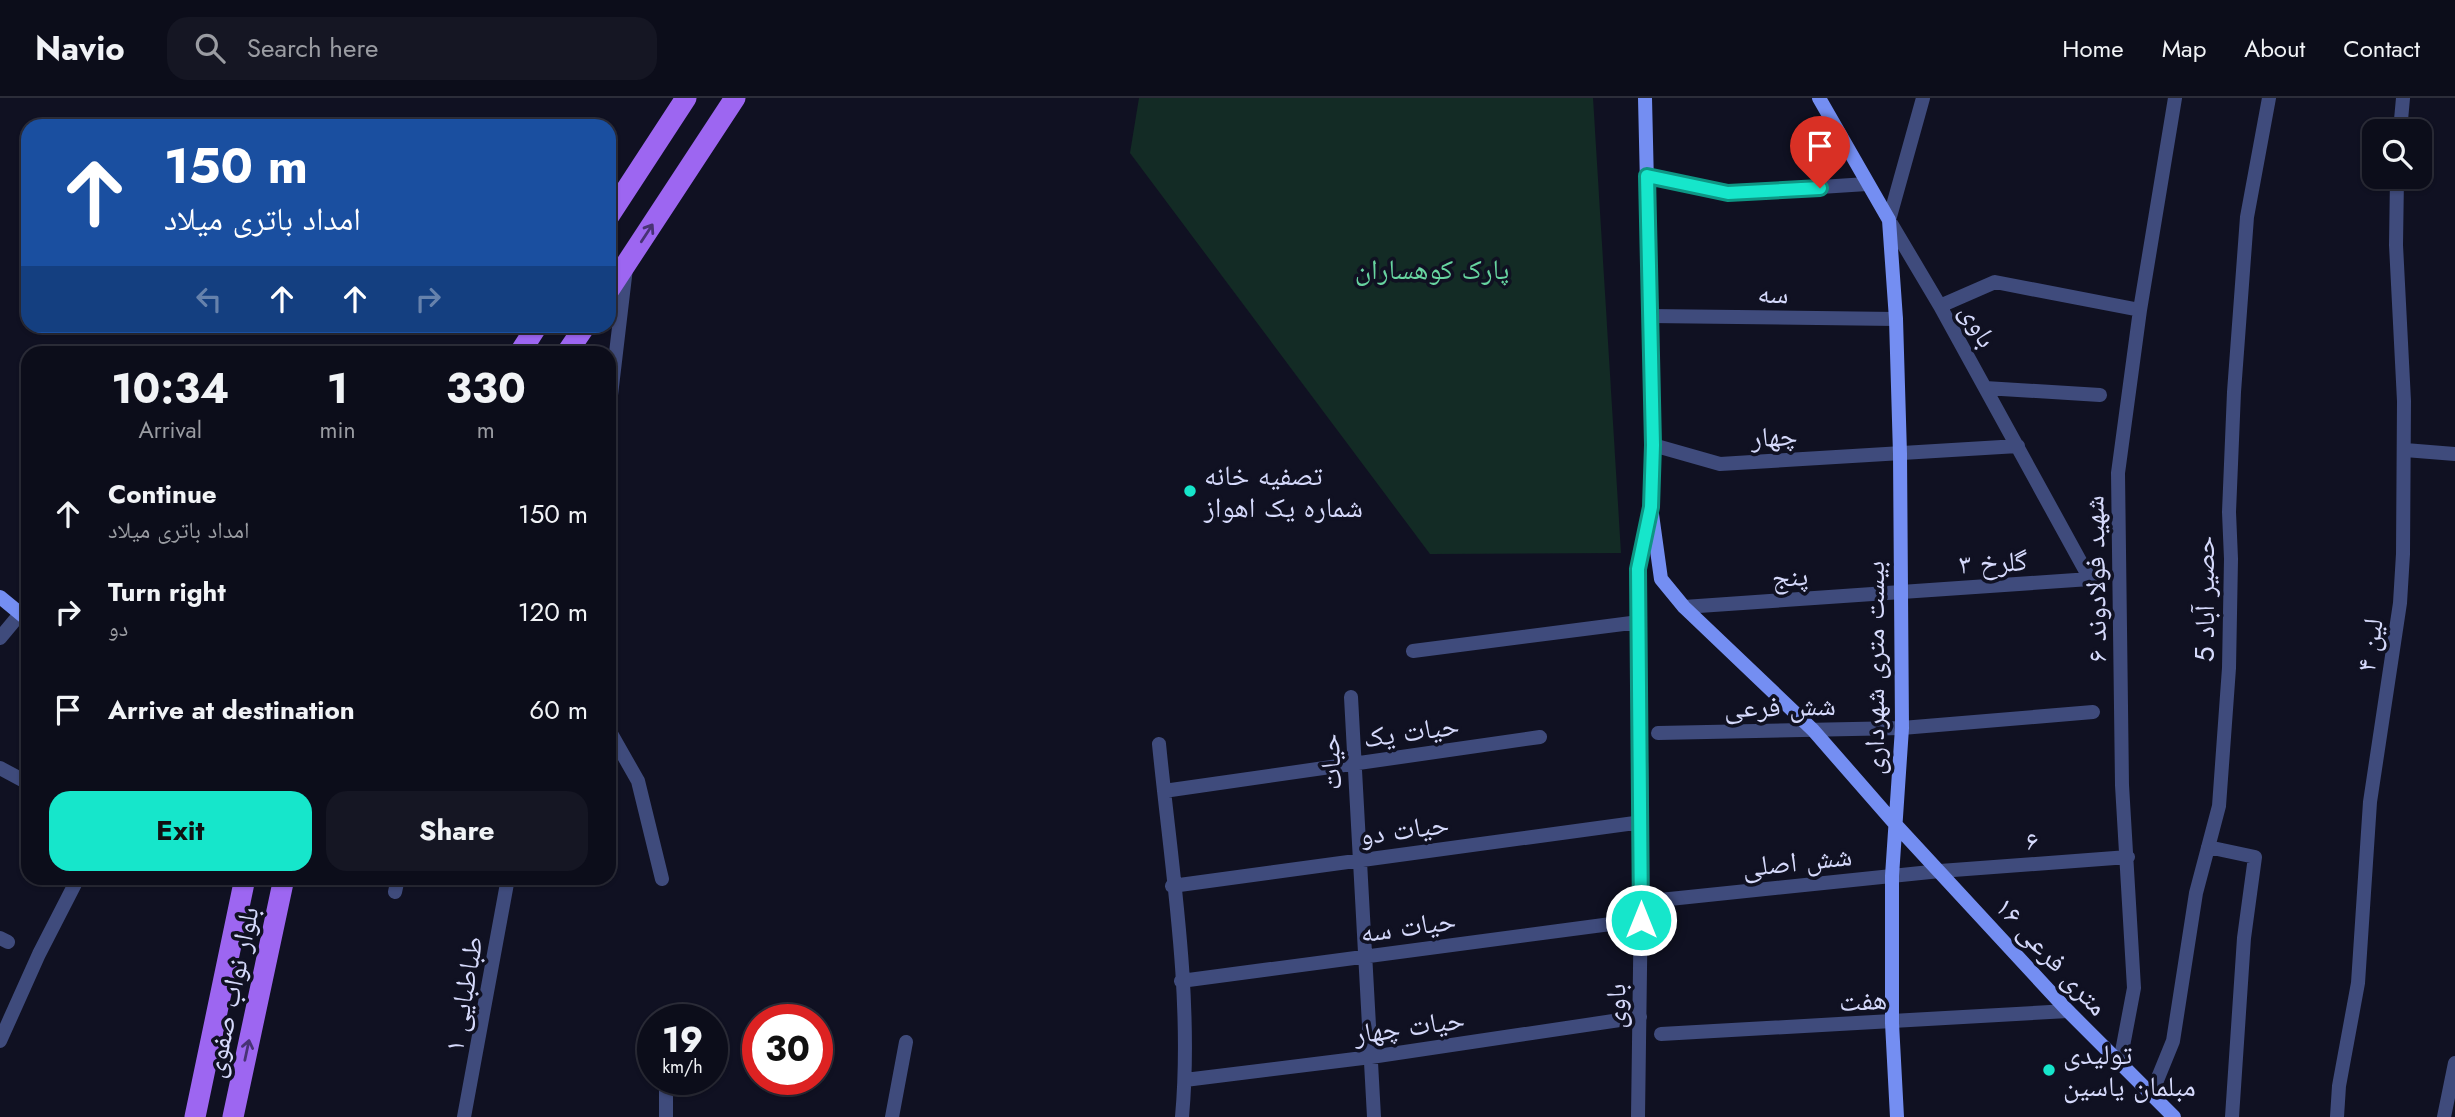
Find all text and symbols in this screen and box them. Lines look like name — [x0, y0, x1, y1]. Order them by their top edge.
search box — [167, 17, 657, 80]
text: Navio — [35, 25, 125, 72]
icon: search — [191, 29, 229, 67]
text: Search here — [247, 29, 378, 67]
text: Home — [2062, 31, 2124, 66]
text: Map — [2162, 31, 2206, 66]
text: About — [2244, 31, 2305, 66]
text: Contact — [2343, 31, 2420, 66]
pin — [1790, 116, 1850, 188]
map controls — [2362, 119, 2432, 189]
button: search — [2362, 119, 2432, 189]
icon: arrive — [1801, 127, 1839, 165]
text: 150 m — [164, 131, 308, 201]
icon: ahead — [49, 147, 140, 238]
text: امداد باتری میلاد — [164, 196, 361, 242]
one-way arrow — [639, 224, 654, 243]
park label: پارک کوهساران — [1355, 249, 1509, 290]
street label: سه — [1757, 273, 1789, 314]
icon: left — [190, 280, 228, 318]
icon: ahead — [263, 280, 301, 318]
icon: ahead — [336, 280, 374, 318]
icon: right — [409, 280, 447, 318]
street label: باوی — [1950, 296, 2007, 355]
text: 10:34 — [111, 358, 229, 419]
text: 1 — [327, 358, 348, 419]
text: 330 — [446, 358, 526, 419]
text: Arrival — [139, 413, 202, 447]
text: min — [320, 413, 356, 447]
text: m — [477, 413, 495, 447]
street label: چهار — [1749, 415, 1798, 458]
place label: تصفیه خانه شماره یک اهواز — [1203, 455, 1363, 528]
text: Continue — [108, 475, 217, 513]
marker: تصفیه خانه شماره یک اهواز — [1182, 483, 1198, 499]
icon: ahead — [49, 495, 87, 533]
text: 150 m — [518, 495, 588, 533]
street label: شهید فولادوند ۶ — [2074, 495, 2117, 663]
text: امداد باتری میلاد — [108, 513, 250, 547]
street label: حصیر آباد 5 — [2184, 536, 2225, 662]
street label: گلرخ ۳ — [1958, 540, 2029, 585]
street label: پنج — [1771, 555, 1809, 598]
street label: بیست متری شهرداری — [1854, 561, 1895, 775]
text: Turn right — [108, 573, 226, 611]
icon: right — [49, 593, 87, 631]
text: 120 m — [518, 593, 588, 631]
text: دو — [108, 611, 128, 645]
street label: لین ۴ — [2345, 616, 2394, 675]
street label: شش فرعی — [1724, 685, 1836, 728]
icon: arrive — [49, 691, 87, 729]
text: Arrive at destination — [108, 691, 355, 729]
text: 60 m — [529, 691, 588, 729]
street label: حیات یک — [1361, 704, 1462, 758]
street label: حیات — [1309, 733, 1352, 791]
button: Exit — [49, 791, 312, 871]
button: Share — [326, 791, 588, 871]
street label: حیات دو — [1357, 803, 1451, 856]
street label: ۶ — [2024, 820, 2040, 861]
street label: شش اصلی — [1740, 835, 1854, 888]
position arrow — [1604, 883, 1678, 957]
street label: ۱۶ متری فرعی — [1986, 888, 2118, 1025]
street label: حیات سه — [1358, 900, 1458, 953]
street label: بلوار نواب صفوی — [193, 903, 270, 1082]
street label: طباطبایی ۱ — [433, 933, 494, 1055]
street label: هفت — [1838, 979, 1888, 1022]
street label: باوی — [1595, 983, 1636, 1029]
street label: حیات چهار — [1350, 998, 1467, 1055]
speed limit sign: 30 — [742, 1004, 833, 1095]
text: 19 — [662, 1015, 703, 1065]
place label: تولیدی مبلمان یاسین — [2063, 1034, 2196, 1107]
one-way arrow — [241, 1039, 255, 1062]
text: km/h — [662, 1054, 703, 1080]
marker: تولیدی مبلمان یاسین — [2041, 1062, 2057, 1078]

